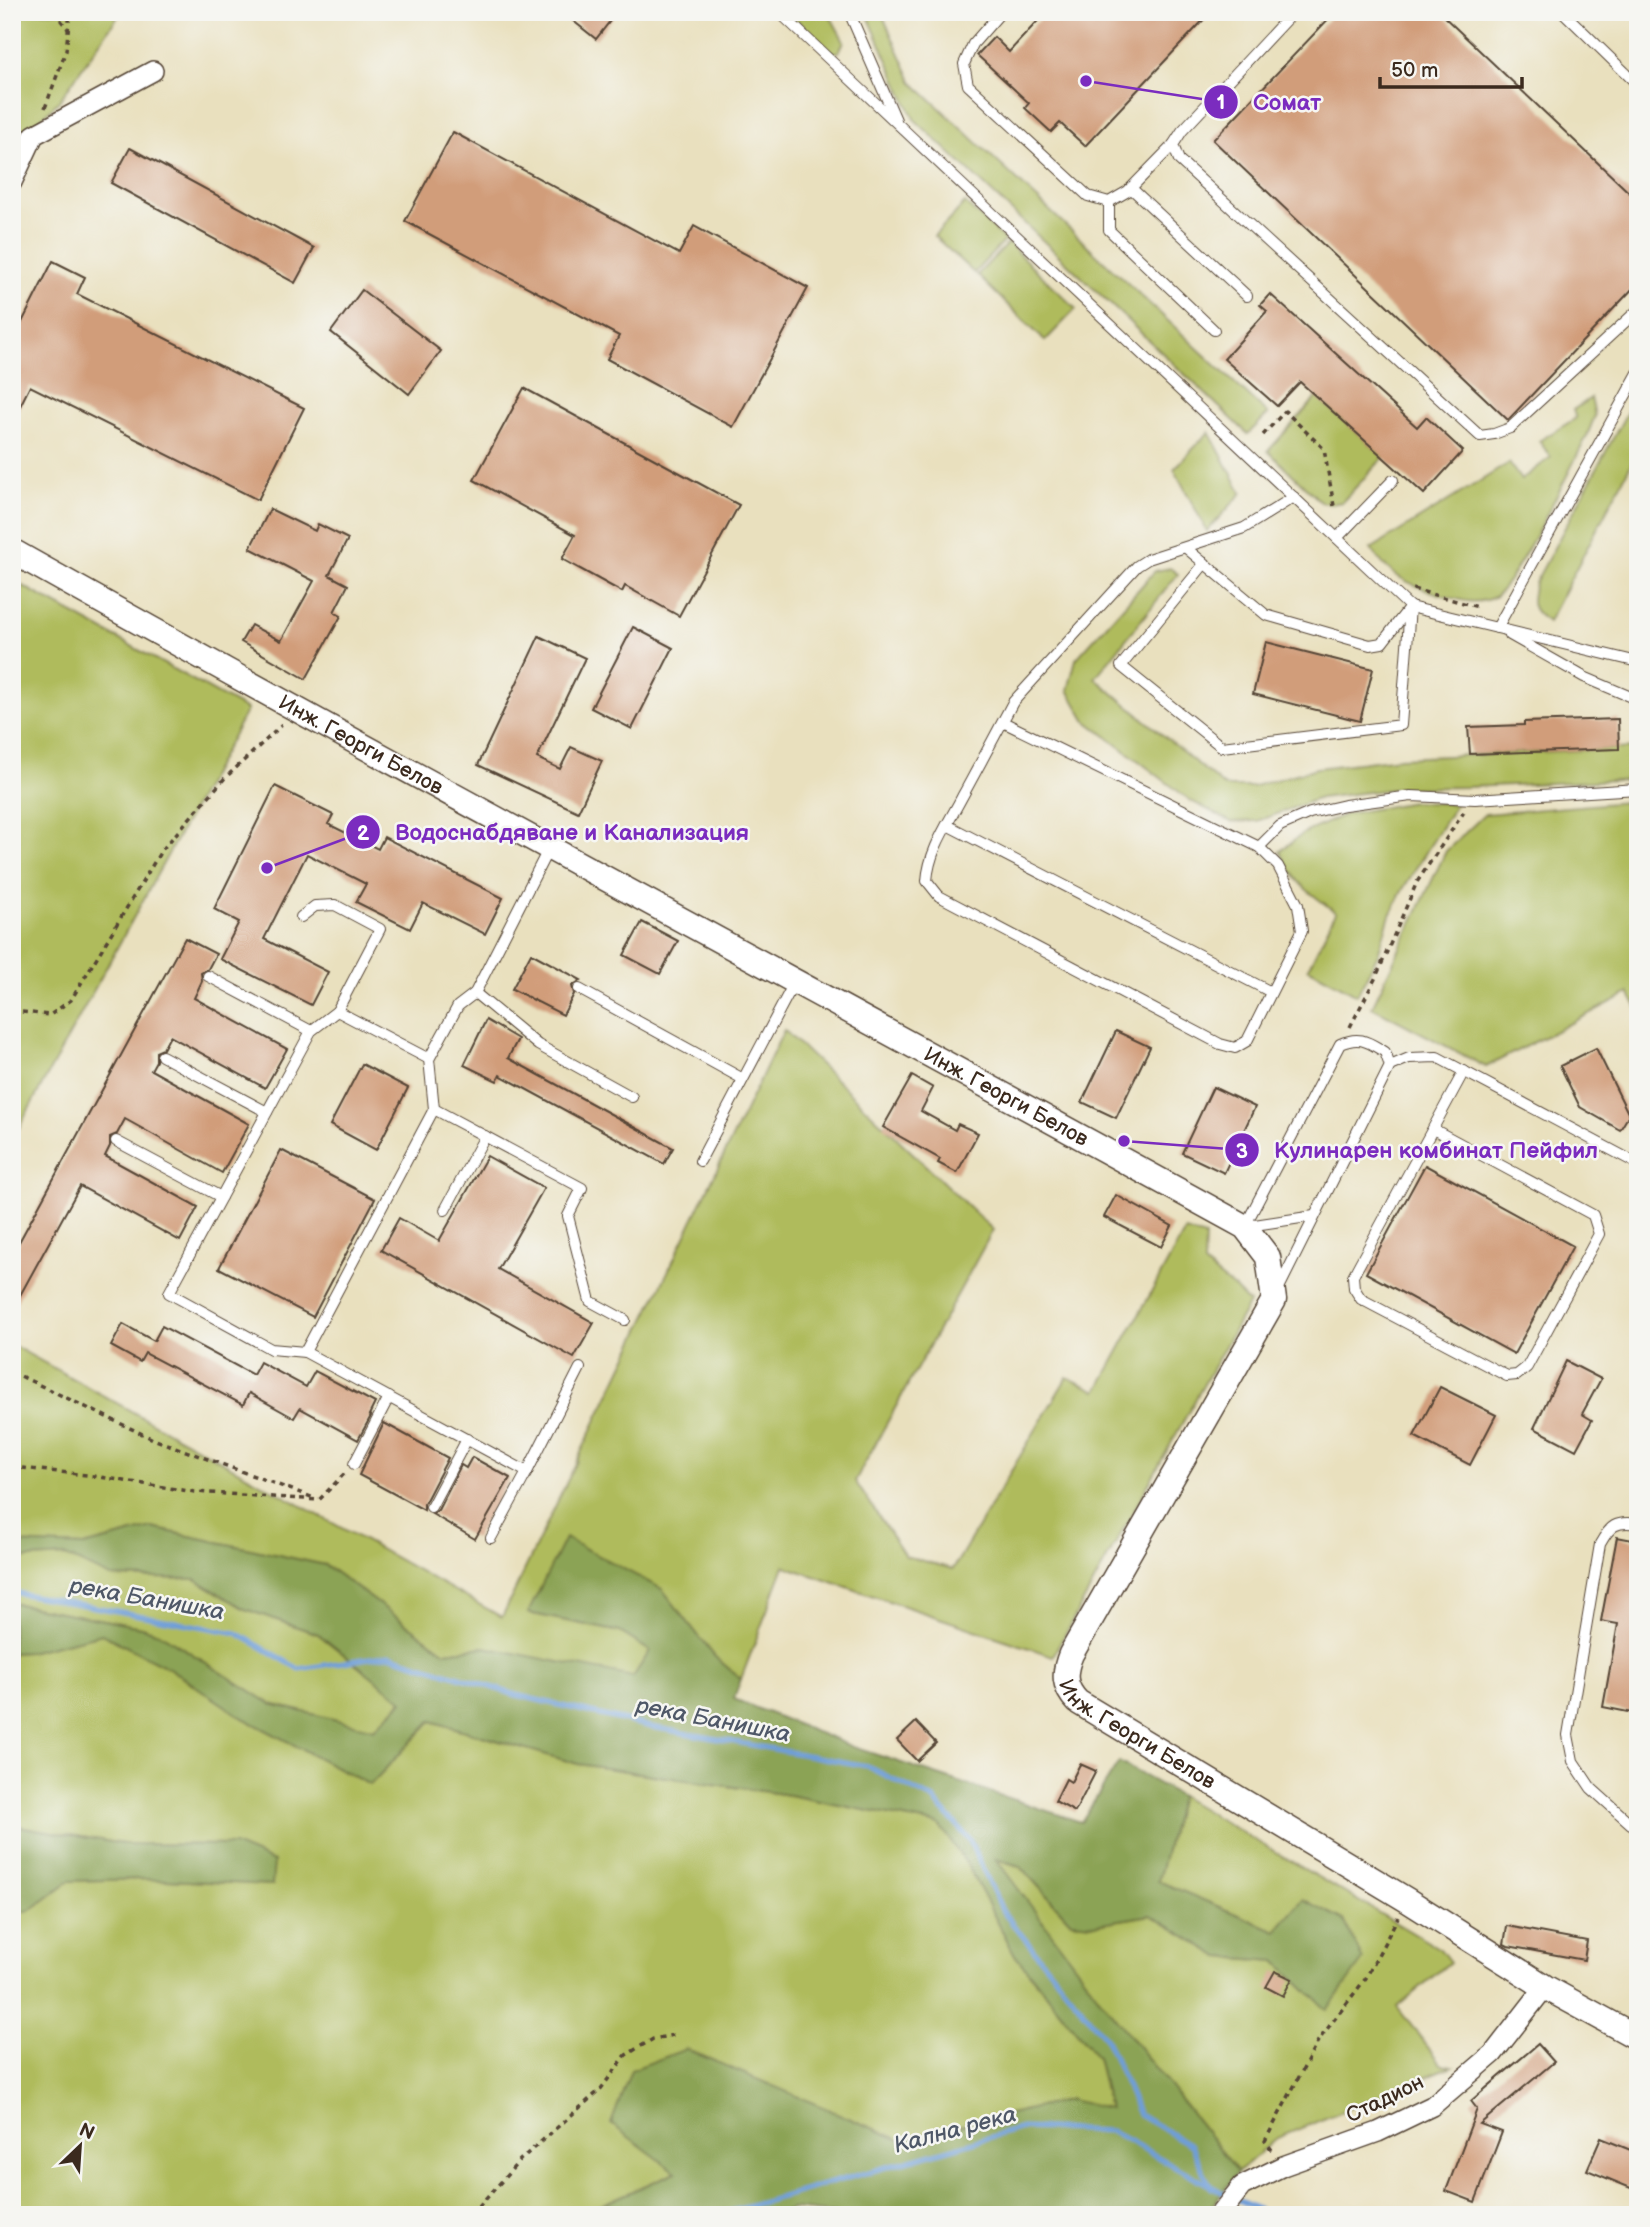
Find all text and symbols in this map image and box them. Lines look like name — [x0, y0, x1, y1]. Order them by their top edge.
scale bar — [1380, 46, 1522, 90]
text: 50 m — [1391, 58, 1438, 83]
callout: Сомат — [1204, 80, 1335, 124]
text: Сомат — [1253, 89, 1321, 117]
text: 1 — [1217, 90, 1225, 115]
street label: Инж. Георги Белов — [274, 689, 447, 800]
callout: Водоснабдяване и Канализация — [346, 810, 763, 854]
text: Водоснабдяване и Канализация — [395, 819, 749, 847]
text: 2 — [357, 821, 370, 846]
street label: Инж. Георги Белов — [920, 1041, 1093, 1151]
callout: Кулинарен комбинат Пейфил — [1225, 1128, 1612, 1172]
text: Кулинарен комбинат Пейфил — [1274, 1137, 1598, 1165]
text: 3 — [1236, 1139, 1248, 1164]
water label: река Банишка — [66, 1571, 227, 1626]
street label: Инж. Георги Белов — [1053, 1676, 1220, 1794]
water label: река Банишка — [632, 1691, 793, 1749]
street label: Стадион — [1342, 2070, 1428, 2128]
water label: Кална река — [891, 2100, 1019, 2160]
north arrow — [46, 2112, 116, 2182]
text: N — [75, 2119, 98, 2145]

